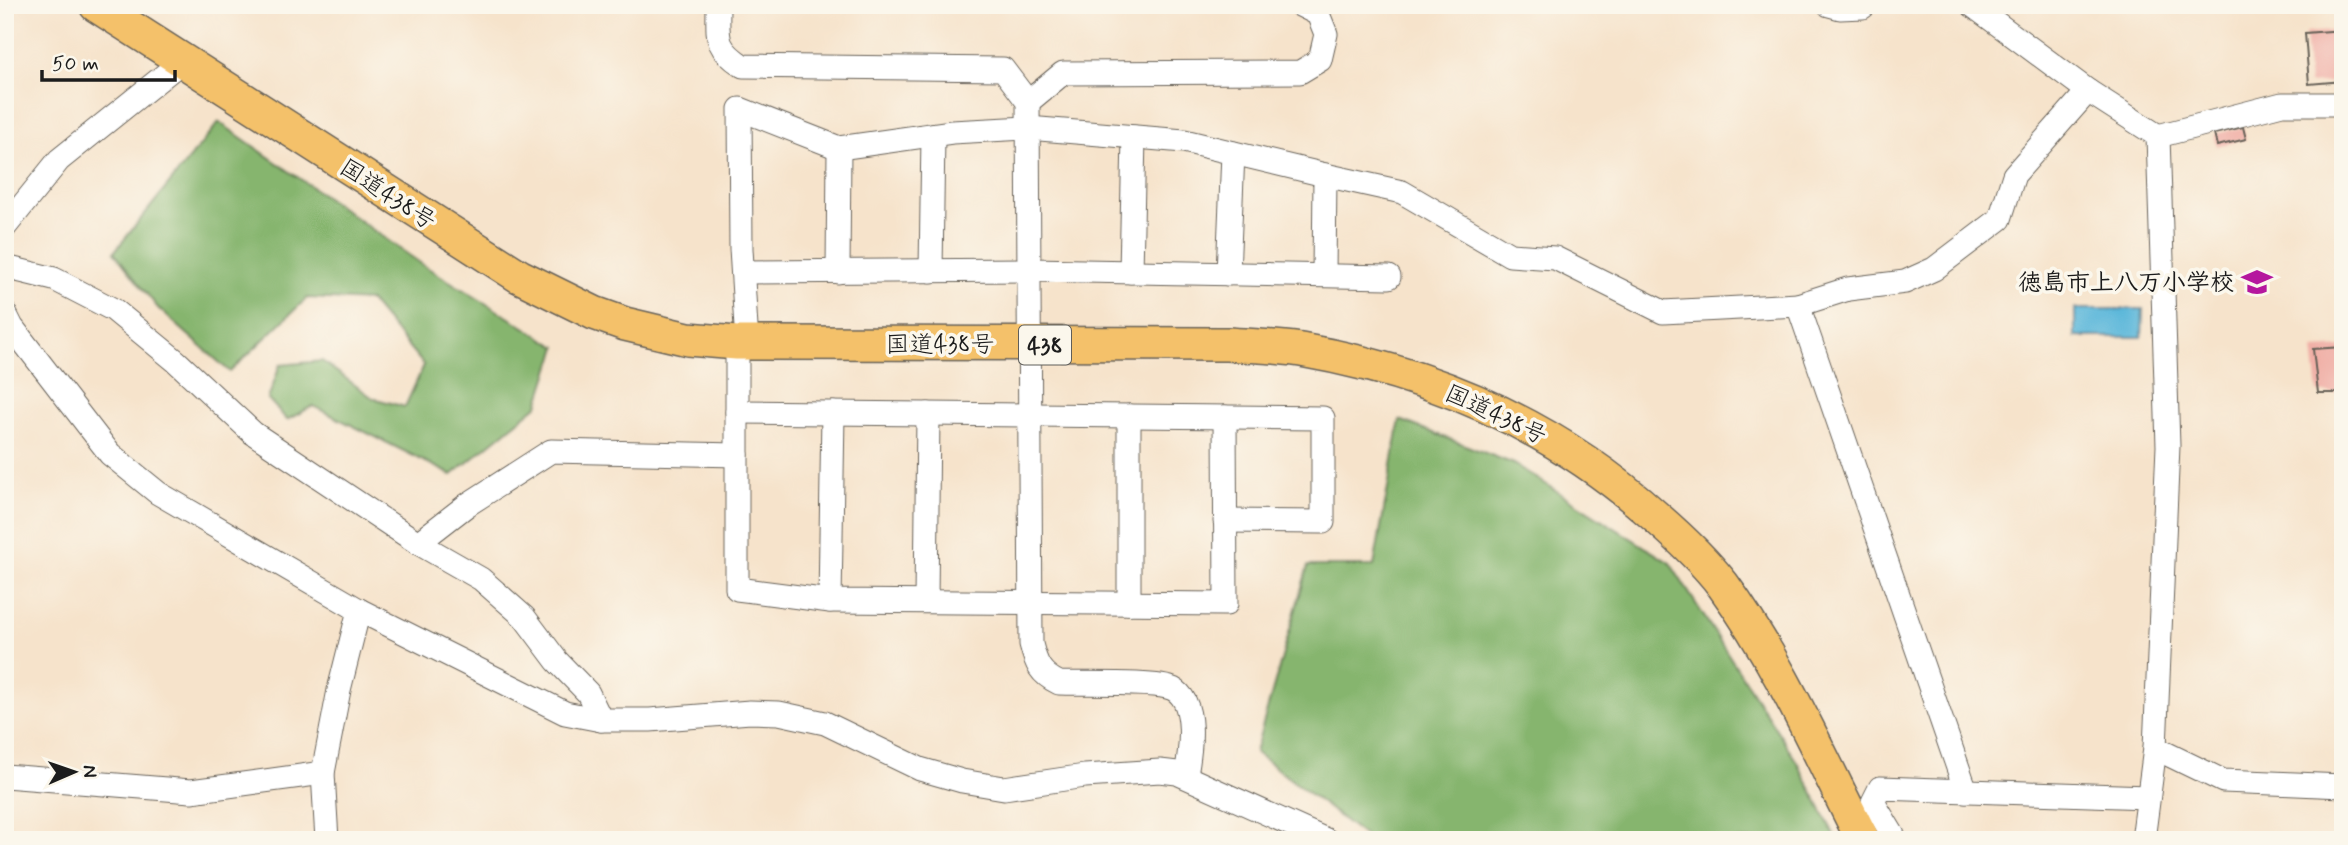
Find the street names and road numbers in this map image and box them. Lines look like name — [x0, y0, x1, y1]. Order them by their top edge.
street label: 国道438号 — [333, 153, 441, 238]
road number: 438 — [1019, 326, 1071, 364]
street label: 国道438号 — [885, 330, 995, 361]
street label: 国道438号 — [1439, 378, 1551, 452]

